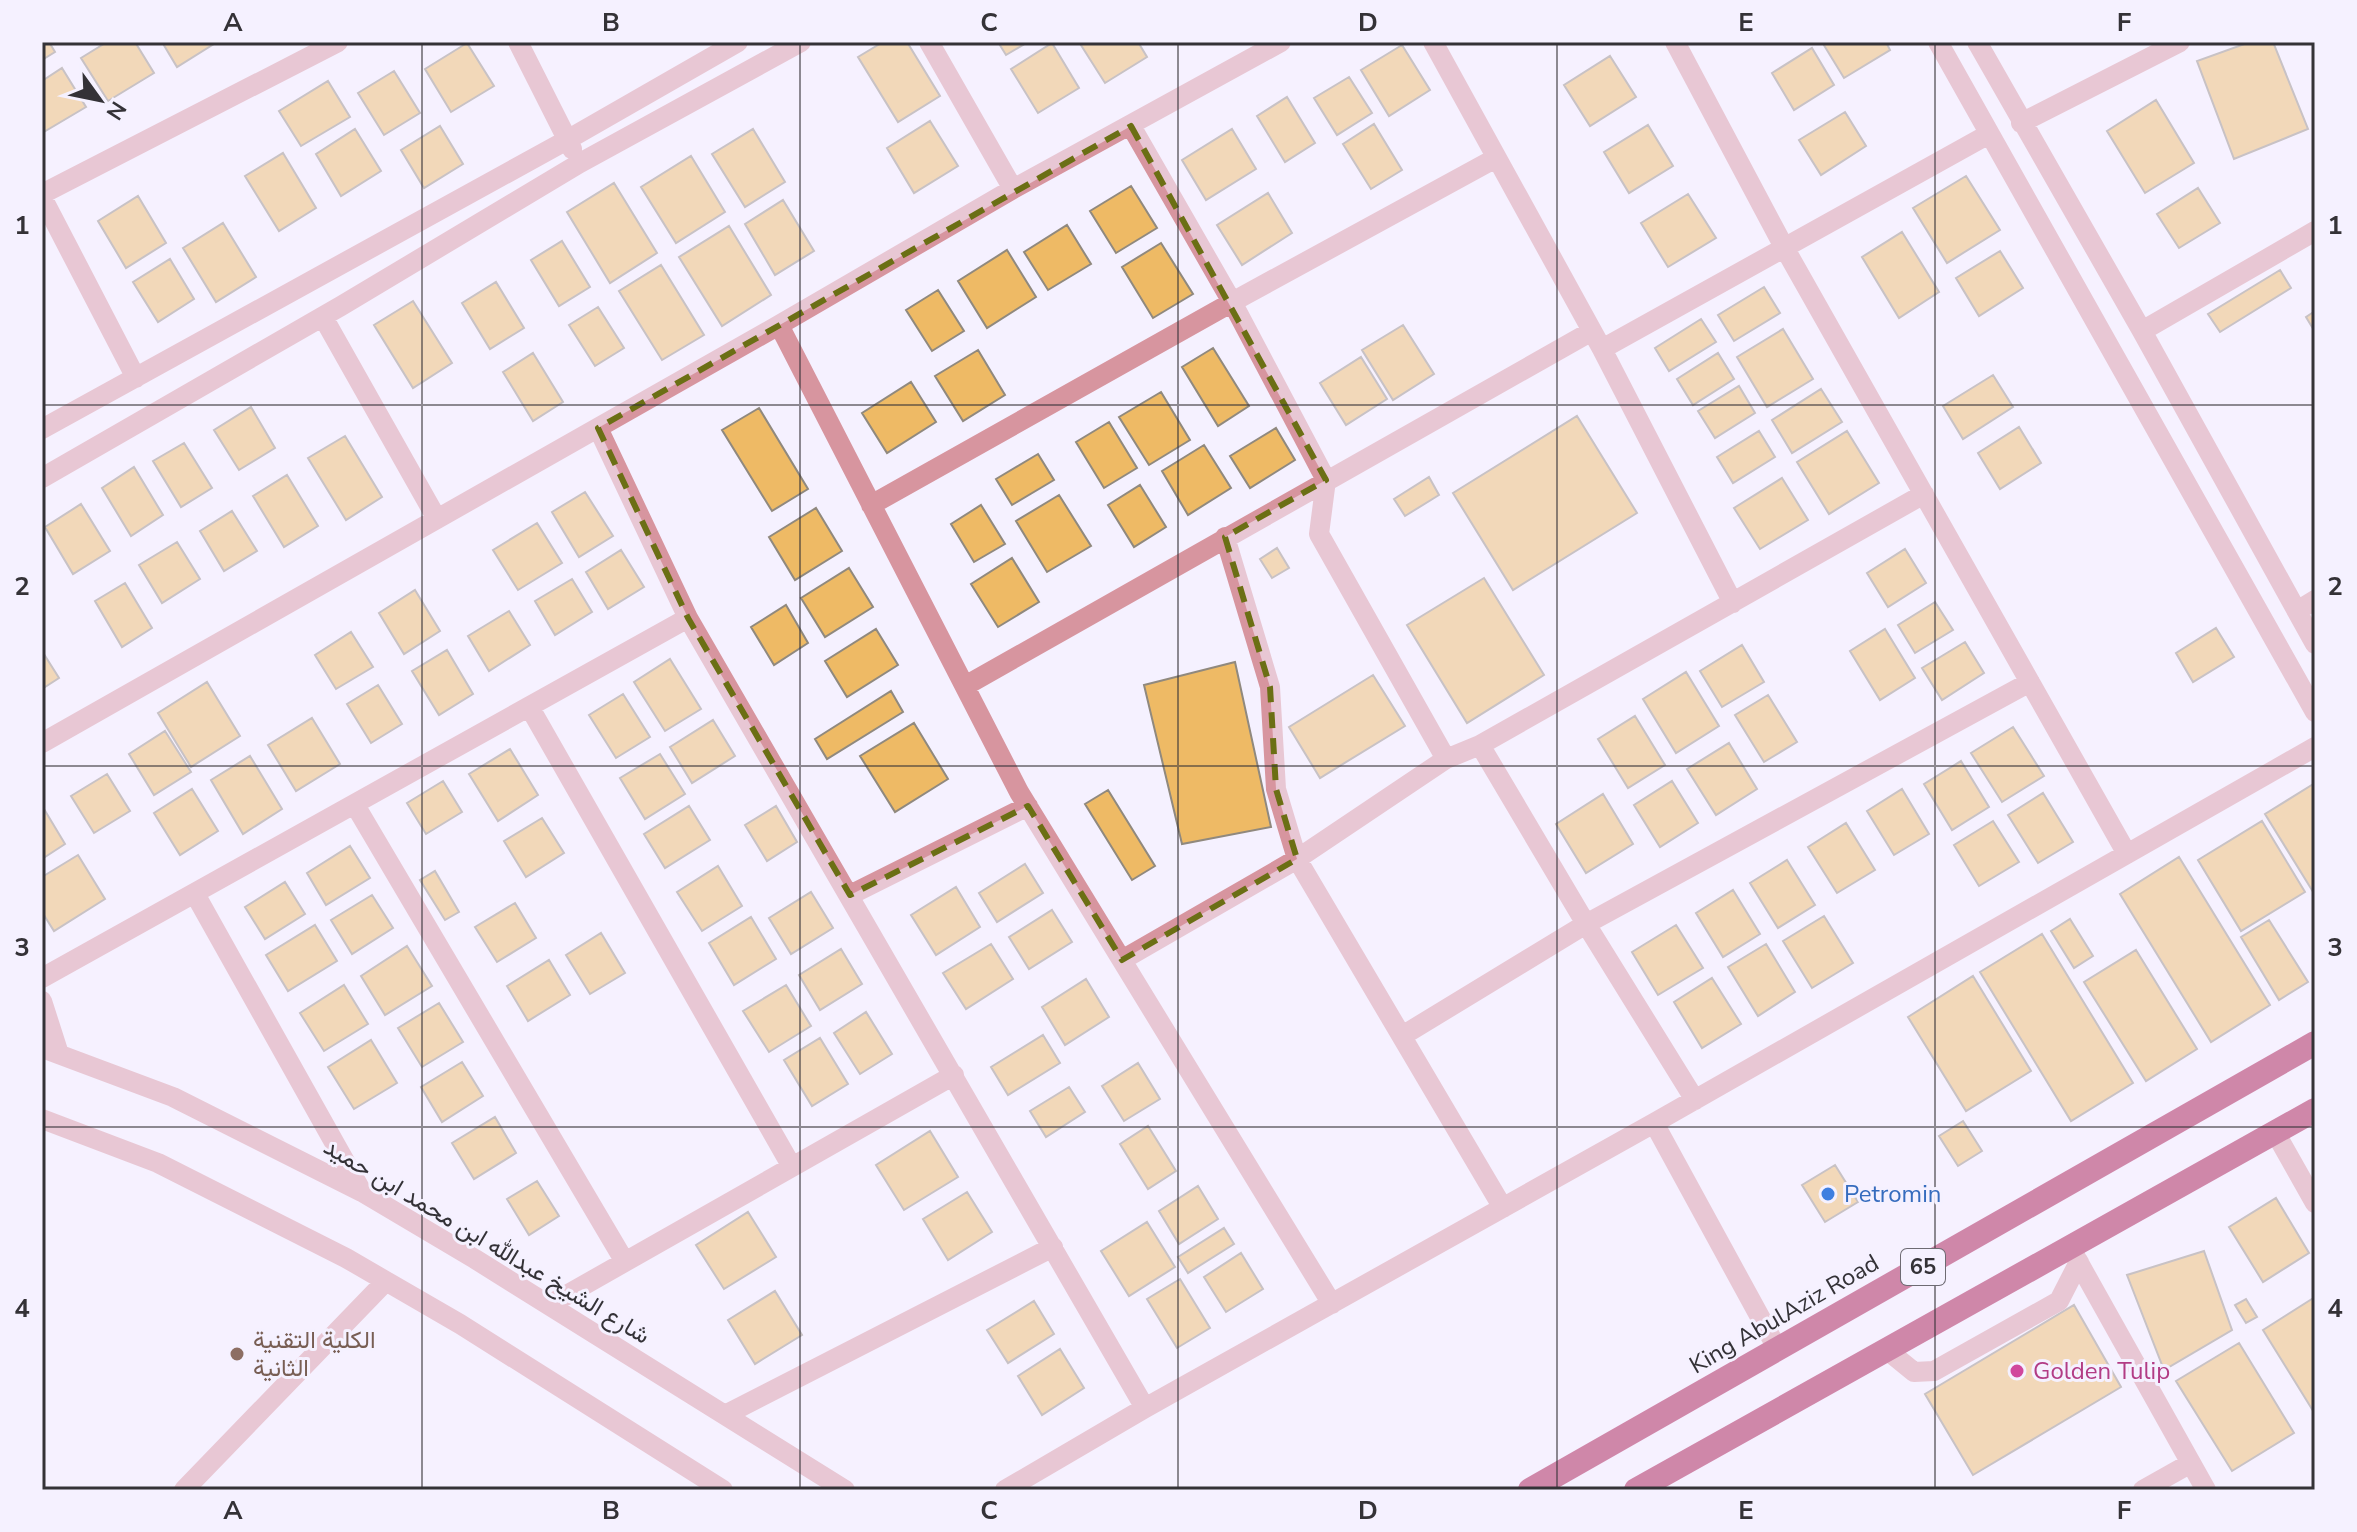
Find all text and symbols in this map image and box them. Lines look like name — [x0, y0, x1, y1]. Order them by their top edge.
text: A — [223, 5, 243, 40]
text: B — [602, 5, 620, 40]
text: C — [980, 5, 998, 40]
text: D — [1358, 5, 1378, 40]
text: E — [1738, 5, 1754, 40]
text: F — [2117, 5, 2131, 40]
north arrow — [60, 60, 140, 140]
text: N — [99, 95, 133, 125]
text: 1 — [14, 208, 30, 243]
text: 1 — [2327, 208, 2343, 243]
text: 2 — [14, 569, 30, 604]
text: 2 — [2327, 569, 2343, 604]
text: 3 — [14, 930, 30, 965]
text: 3 — [2327, 930, 2343, 965]
street label: شارع الشيخ عبدالله ابن محمد ابن حميد — [317, 1131, 656, 1352]
place label: Petromin — [1844, 1178, 1941, 1210]
marker: Petromin — [1819, 1185, 1837, 1203]
street label: King AbulAziz Road — [1683, 1247, 1885, 1381]
road number: 65 — [1901, 1249, 1945, 1285]
text: 4 — [14, 1291, 30, 1326]
text: 4 — [2327, 1291, 2343, 1326]
place label: الكلية التقنية الثانية — [253, 1324, 376, 1384]
marker: الكلية التقنية الثانية — [228, 1345, 246, 1363]
place label: Golden Tulip — [2033, 1355, 2170, 1387]
marker: Golden Tulip — [2008, 1362, 2026, 1380]
text: A — [223, 1493, 243, 1528]
text: B — [602, 1493, 620, 1528]
text: C — [980, 1493, 998, 1528]
text: D — [1358, 1493, 1378, 1528]
text: E — [1738, 1493, 1754, 1528]
text: F — [2117, 1493, 2131, 1528]

